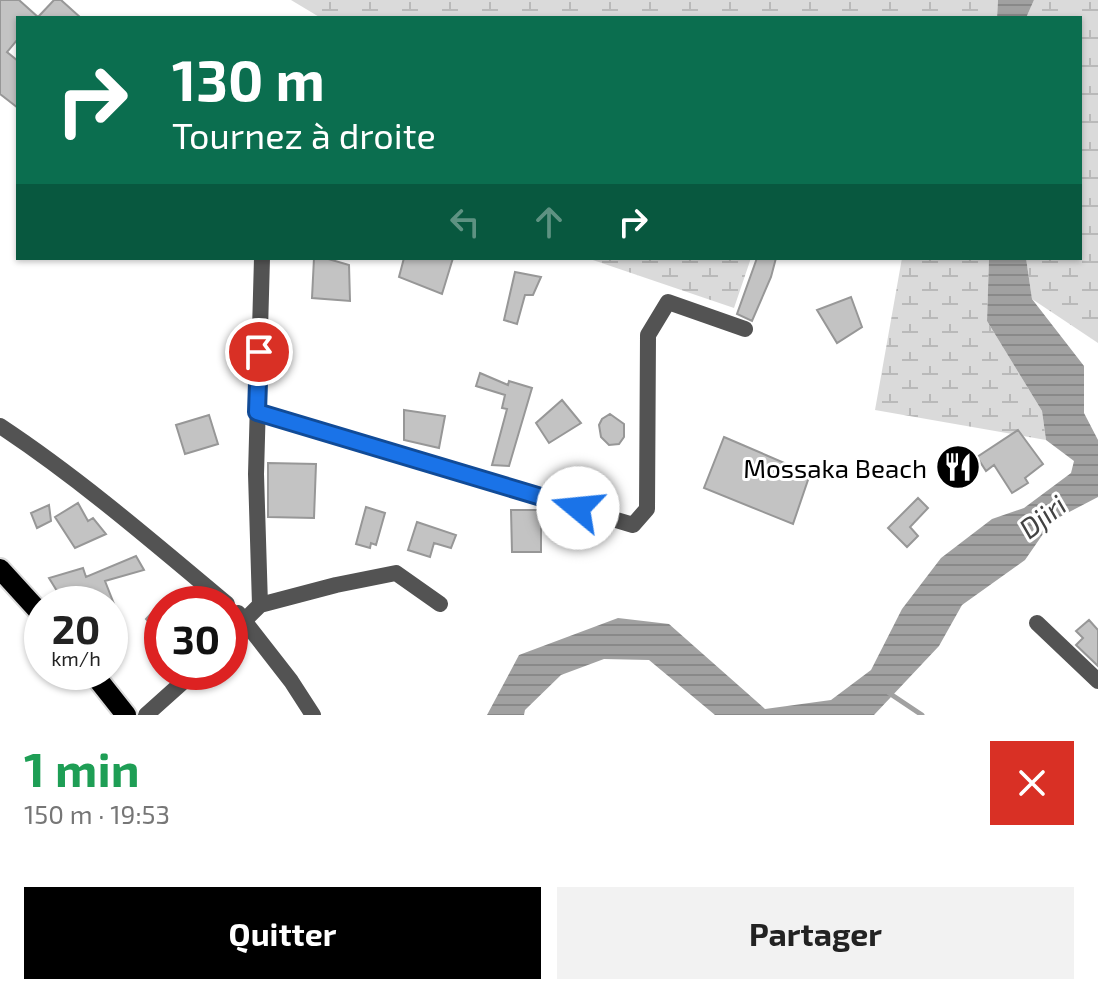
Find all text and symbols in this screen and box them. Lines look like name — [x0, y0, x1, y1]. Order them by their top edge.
text: 130 m — [172, 45, 325, 112]
icon: right — [40, 48, 144, 152]
text: Tournez à droite — [172, 113, 436, 156]
icon: left — [443, 200, 487, 244]
icon: ahead — [527, 200, 571, 244]
icon: right — [611, 200, 655, 244]
pin — [225, 318, 293, 386]
icon: arrive — [237, 330, 281, 374]
restaurant icon: Mossaka Beach — [934, 443, 982, 491]
place label: Mossaka Beach — [743, 452, 927, 483]
position arrow — [536, 466, 620, 550]
water label: Djiri — [1012, 487, 1072, 545]
speed limit sign: 30 — [144, 586, 248, 690]
text: 20 — [52, 604, 100, 652]
text: km/h — [51, 646, 101, 670]
text: 1 min — [24, 739, 140, 797]
button: close — [990, 741, 1074, 825]
text: 150 m · 19:53 — [24, 798, 170, 829]
button: Quitter — [24, 887, 541, 979]
button: Partager — [557, 887, 1074, 979]

